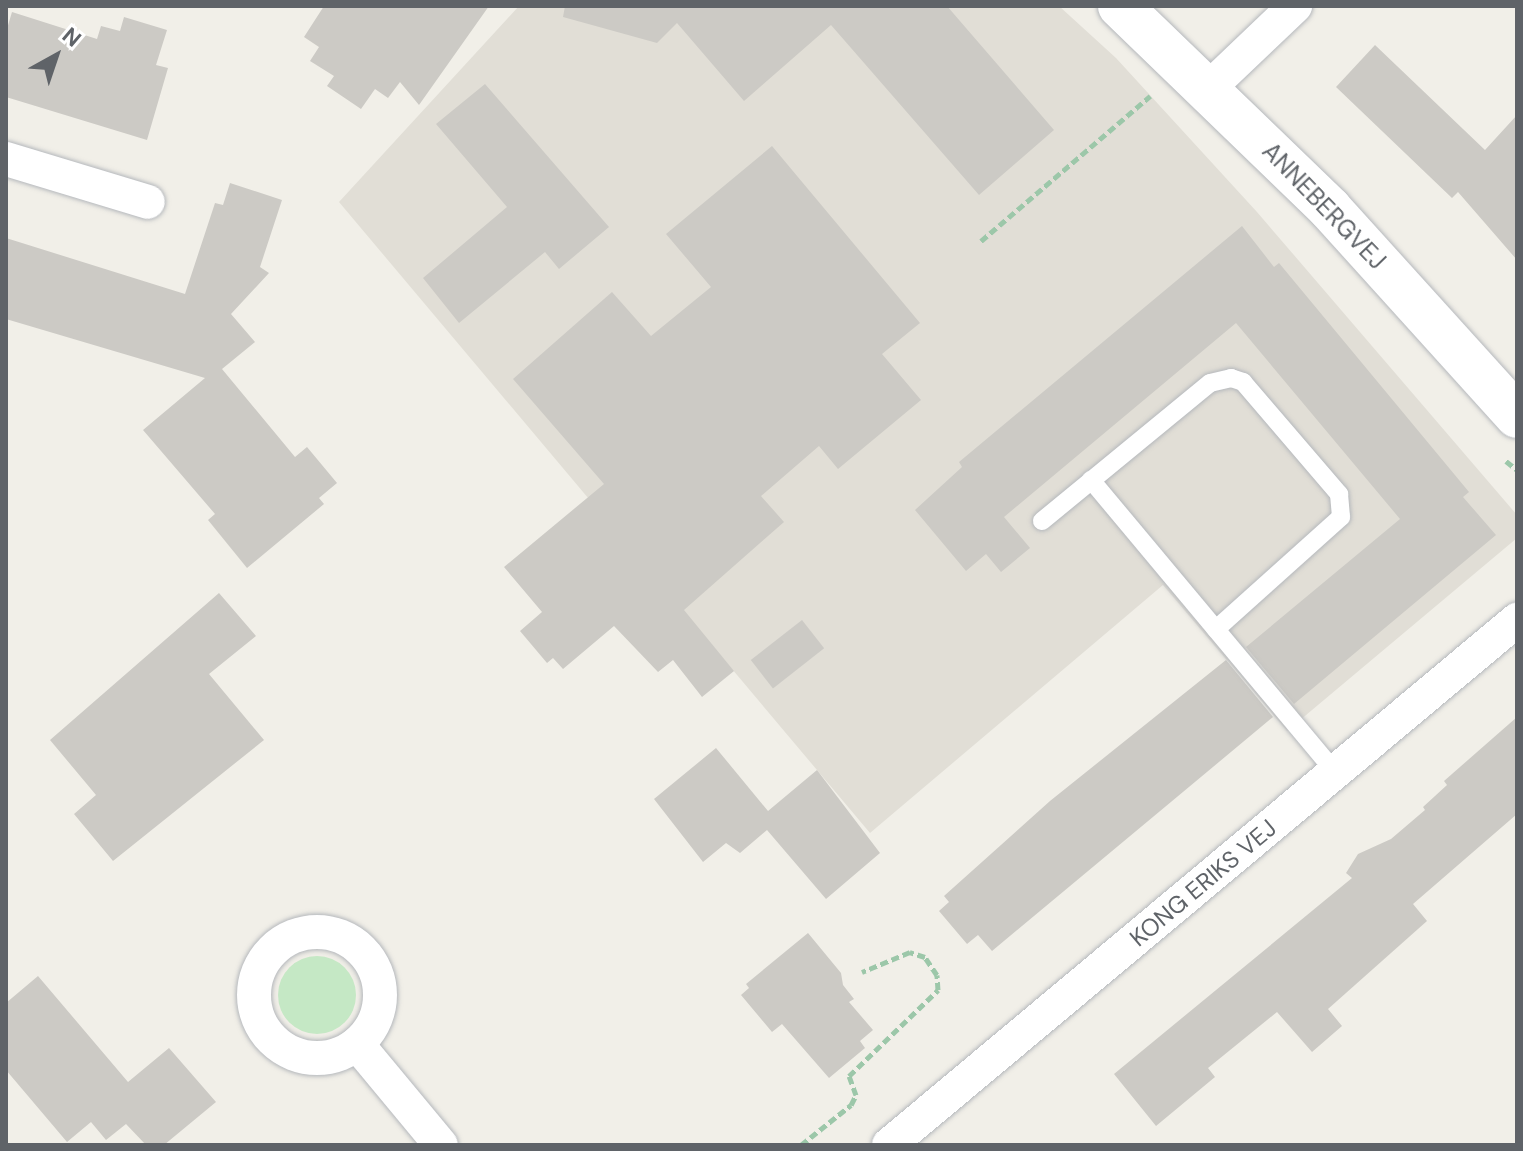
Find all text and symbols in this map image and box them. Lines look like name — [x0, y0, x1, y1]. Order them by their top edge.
north arrow — [16, 16, 96, 96]
text: N — [56, 21, 87, 53]
street label: ANNEBERGVEJ — [1256, 137, 1392, 275]
street label: KONG ERIKS VEJ — [1124, 813, 1282, 953]

